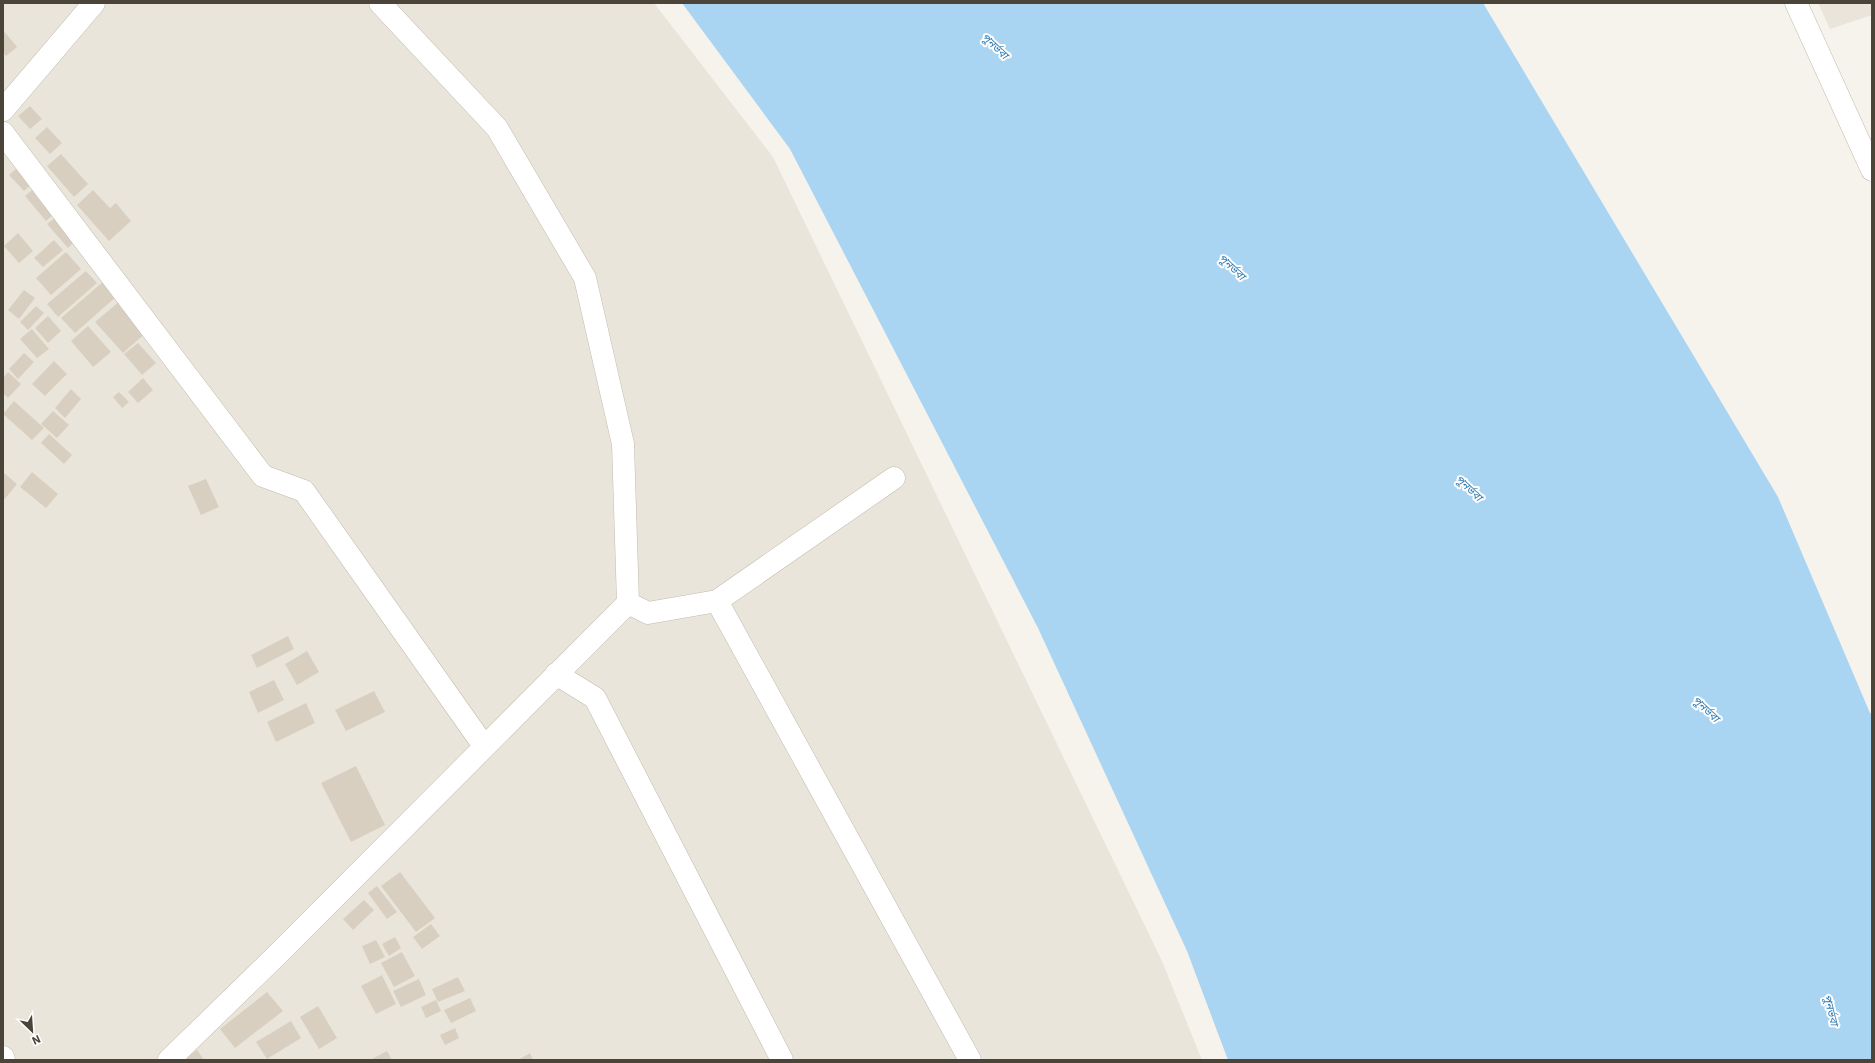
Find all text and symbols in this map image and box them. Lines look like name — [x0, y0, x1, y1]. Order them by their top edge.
water label: পুনর্ভবা — [979, 30, 1013, 63]
water label: পুনর্ভবা — [1216, 251, 1250, 284]
water label: পুনর্ভবা — [1453, 472, 1487, 505]
water label: পুনর্ভবা — [1690, 693, 1724, 726]
water label: পুনর্ভবা — [1820, 993, 1842, 1029]
north arrow — [12, 1011, 52, 1051]
text: N — [30, 1032, 43, 1048]

